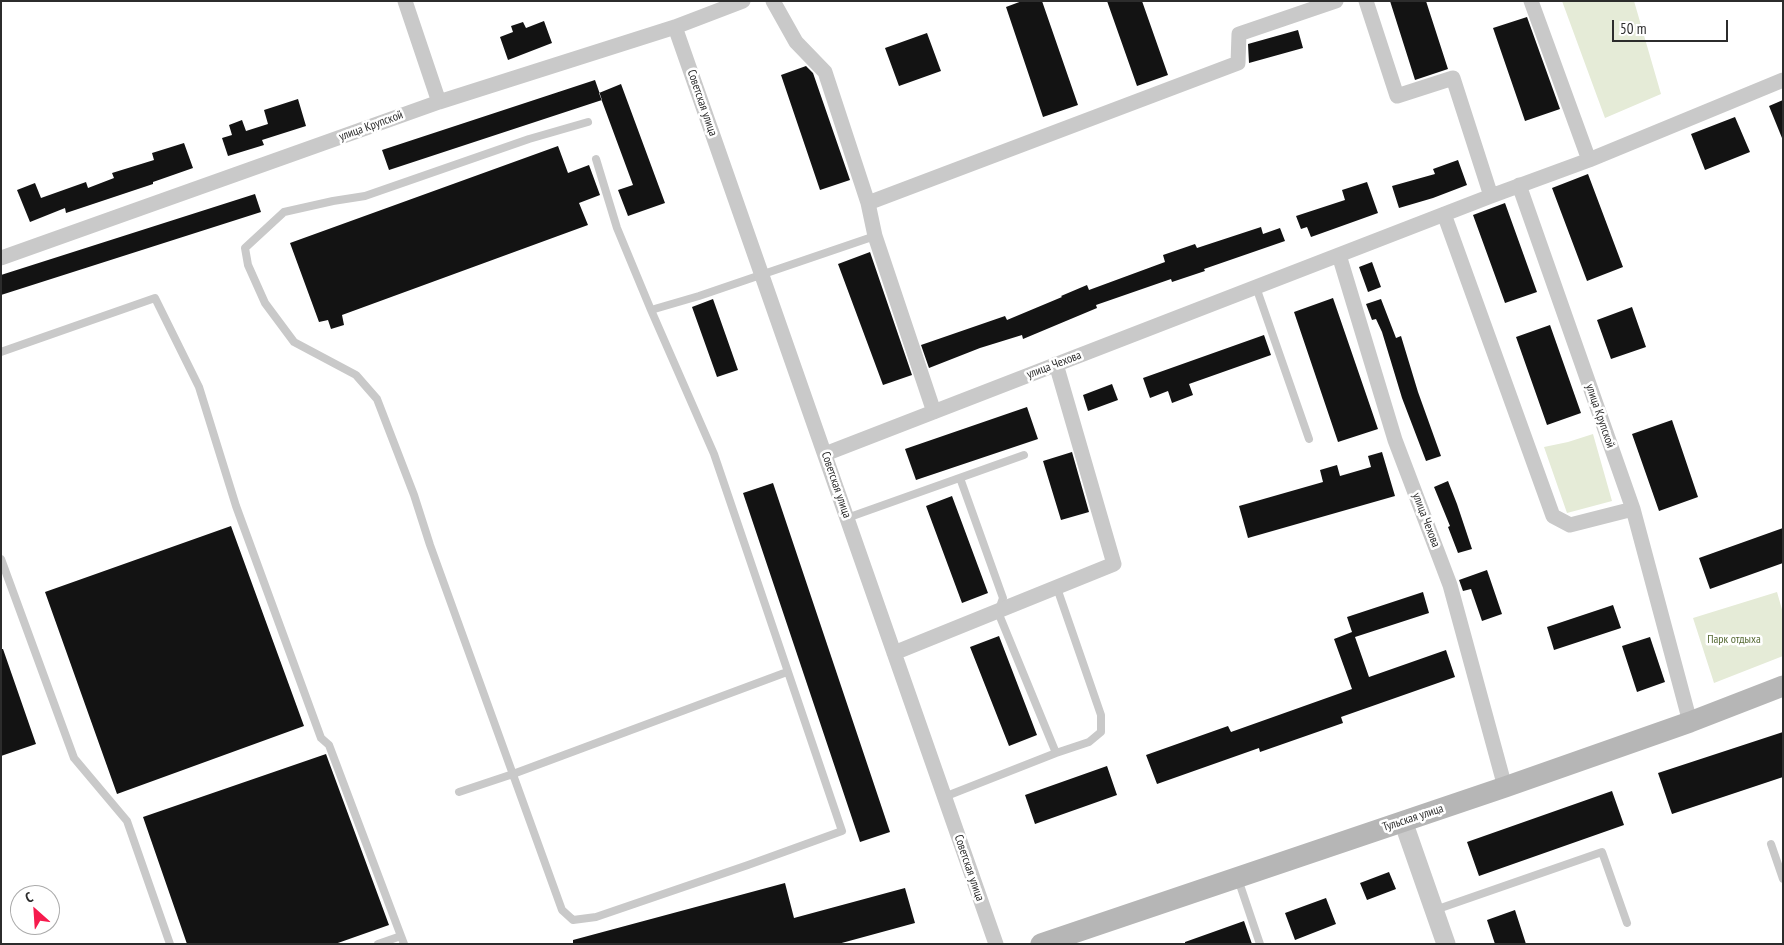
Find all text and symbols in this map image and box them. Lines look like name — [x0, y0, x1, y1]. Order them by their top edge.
scale bar — [1614, 10, 1730, 42]
text: 50 m — [1620, 19, 1646, 38]
street label: Советская улица — [684, 68, 720, 138]
street label: улица Крупской — [337, 108, 405, 144]
street label: улица Чехова — [1025, 348, 1083, 382]
street label: улица Крупской — [1582, 382, 1618, 450]
street label: Советская улица — [818, 450, 854, 520]
street label: улица Чехова — [1409, 491, 1443, 549]
park label: Парк отдыха — [1707, 633, 1761, 647]
street label: Тульская улица — [1381, 801, 1445, 835]
street label: Советская улица — [951, 833, 987, 903]
north arrow — [10, 885, 60, 935]
text: С — [22, 888, 36, 907]

